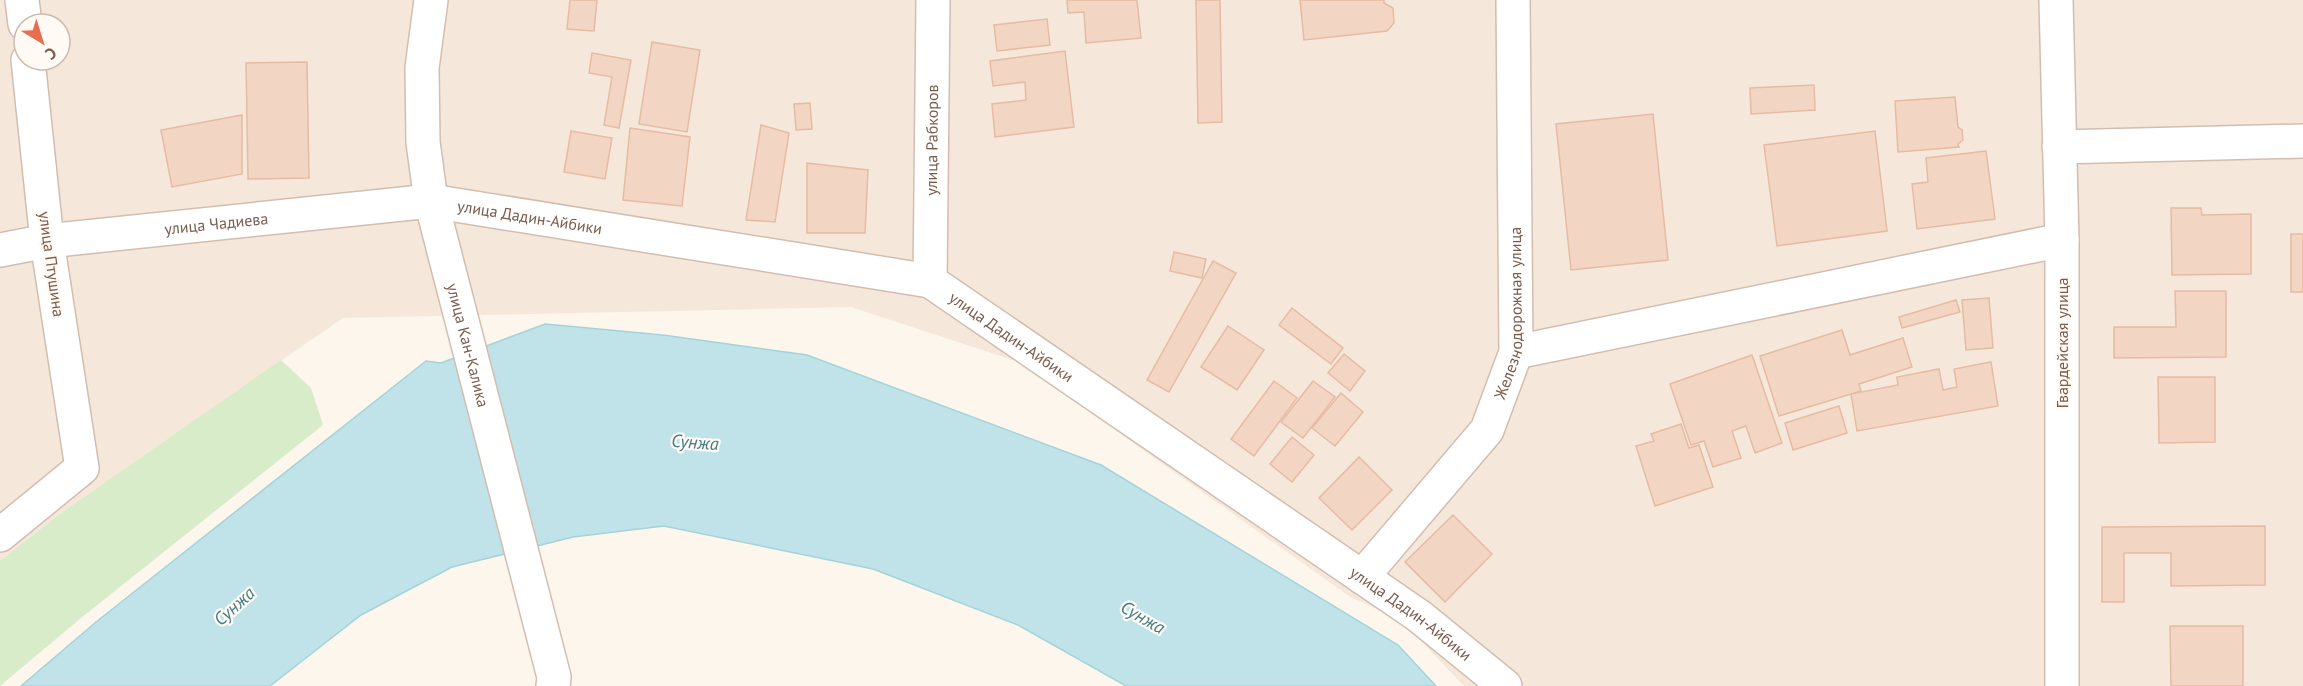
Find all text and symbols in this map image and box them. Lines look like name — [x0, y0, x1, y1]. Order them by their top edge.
north arrow — [12, 12, 72, 72]
text: С — [42, 43, 61, 64]
street label: улица Рабкоров — [921, 84, 942, 196]
street label: улица Дадин-Айбики — [456, 195, 604, 238]
street label: улица Чадиева — [163, 208, 269, 239]
street label: улица Птушина — [35, 210, 69, 318]
street label: Железнодорожная улица — [1489, 227, 1526, 403]
street label: Гвардейская улица — [2052, 278, 2072, 408]
street label: улица Кан-Калика — [443, 281, 494, 409]
street label: улица Дадин-Айбики — [945, 287, 1077, 386]
water label: Сунжа — [671, 429, 720, 455]
street label: улица Дадин-Айбики — [1346, 562, 1476, 665]
water label: Сунжа — [209, 581, 259, 630]
water label: Сунжа — [1117, 595, 1169, 639]

